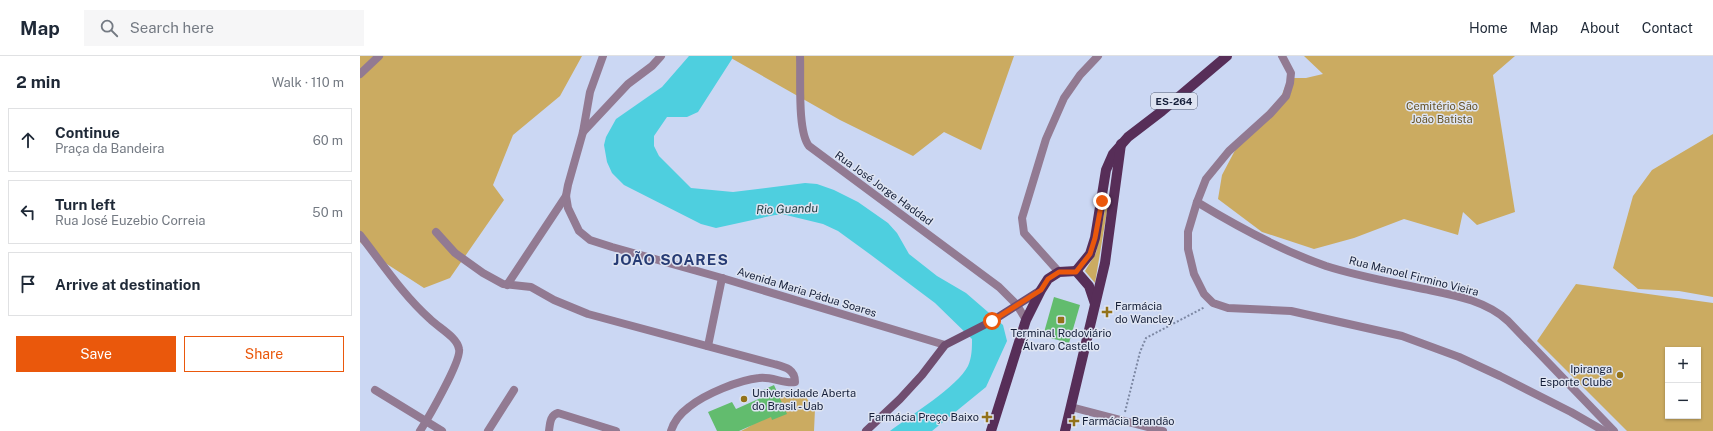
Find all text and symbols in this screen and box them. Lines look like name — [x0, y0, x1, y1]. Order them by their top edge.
search box — [84, 10, 364, 46]
text: Map — [20, 17, 60, 39]
icon: search — [98, 17, 120, 39]
text: Search here — [130, 19, 214, 36]
text: Home — [1469, 20, 1508, 36]
text: Map — [1530, 20, 1558, 36]
text: About — [1580, 20, 1620, 36]
text: Contact — [1642, 20, 1693, 36]
text: 2 min — [16, 72, 61, 92]
text: Walk · 110 m — [272, 75, 344, 90]
road number: ES-264 — [1151, 93, 1197, 109]
park label: Cemitério São João Batista — [1406, 100, 1478, 125]
text: Continue — [55, 124, 120, 141]
icon: ahead — [17, 129, 39, 151]
text: 60 m — [313, 133, 343, 148]
text: Praça da Bandeira — [55, 141, 164, 156]
street label: Rua José Jorge Haddad — [833, 149, 935, 227]
route end — [1093, 192, 1111, 210]
text: Turn left — [55, 196, 116, 213]
icon: left — [17, 201, 39, 223]
water label: Rio Guandu — [756, 201, 818, 217]
text: 50 m — [312, 205, 343, 220]
text: Rua José Euzebio Correia — [55, 213, 206, 228]
district label: JOÃO SOARES — [613, 250, 729, 268]
street label: Rua Manoel Firmino Vieira — [1348, 254, 1480, 298]
street label: Avenida Maria Pádua Soares — [736, 265, 879, 319]
icon: arrive — [17, 273, 39, 295]
text: Arrive at destination — [55, 276, 200, 293]
place label: Farmácia do Wancley — [1115, 300, 1174, 325]
marker: Farmácia do Wancley — [1102, 307, 1112, 317]
route start — [983, 312, 1001, 330]
marker: Terminal Rodoviário Álvaro Castello — [1056, 315, 1066, 325]
place label: Terminal Rodoviário Álvaro Castello — [1011, 327, 1111, 352]
button: Save — [16, 336, 176, 372]
button: Share — [184, 336, 344, 372]
map controls — [1665, 347, 1701, 419]
button: + — [1665, 347, 1701, 383]
place label: Ipiranga Esporte Clube — [1540, 363, 1612, 388]
marker: Ipiranga Esporte Clube — [1615, 370, 1625, 380]
button: − — [1665, 383, 1701, 419]
place label: Universidade Aberta do Brasil - Uab — [752, 387, 856, 412]
marker: Universidade Aberta do Brasil - Uab — [739, 394, 749, 404]
place label: Farmácia Preço Baixo — [869, 411, 979, 424]
marker: Farmácia Preço Baixo — [982, 412, 992, 422]
place label: Farmácia Brandão — [1082, 415, 1175, 427]
marker: Farmácia Brandão — [1069, 416, 1079, 426]

